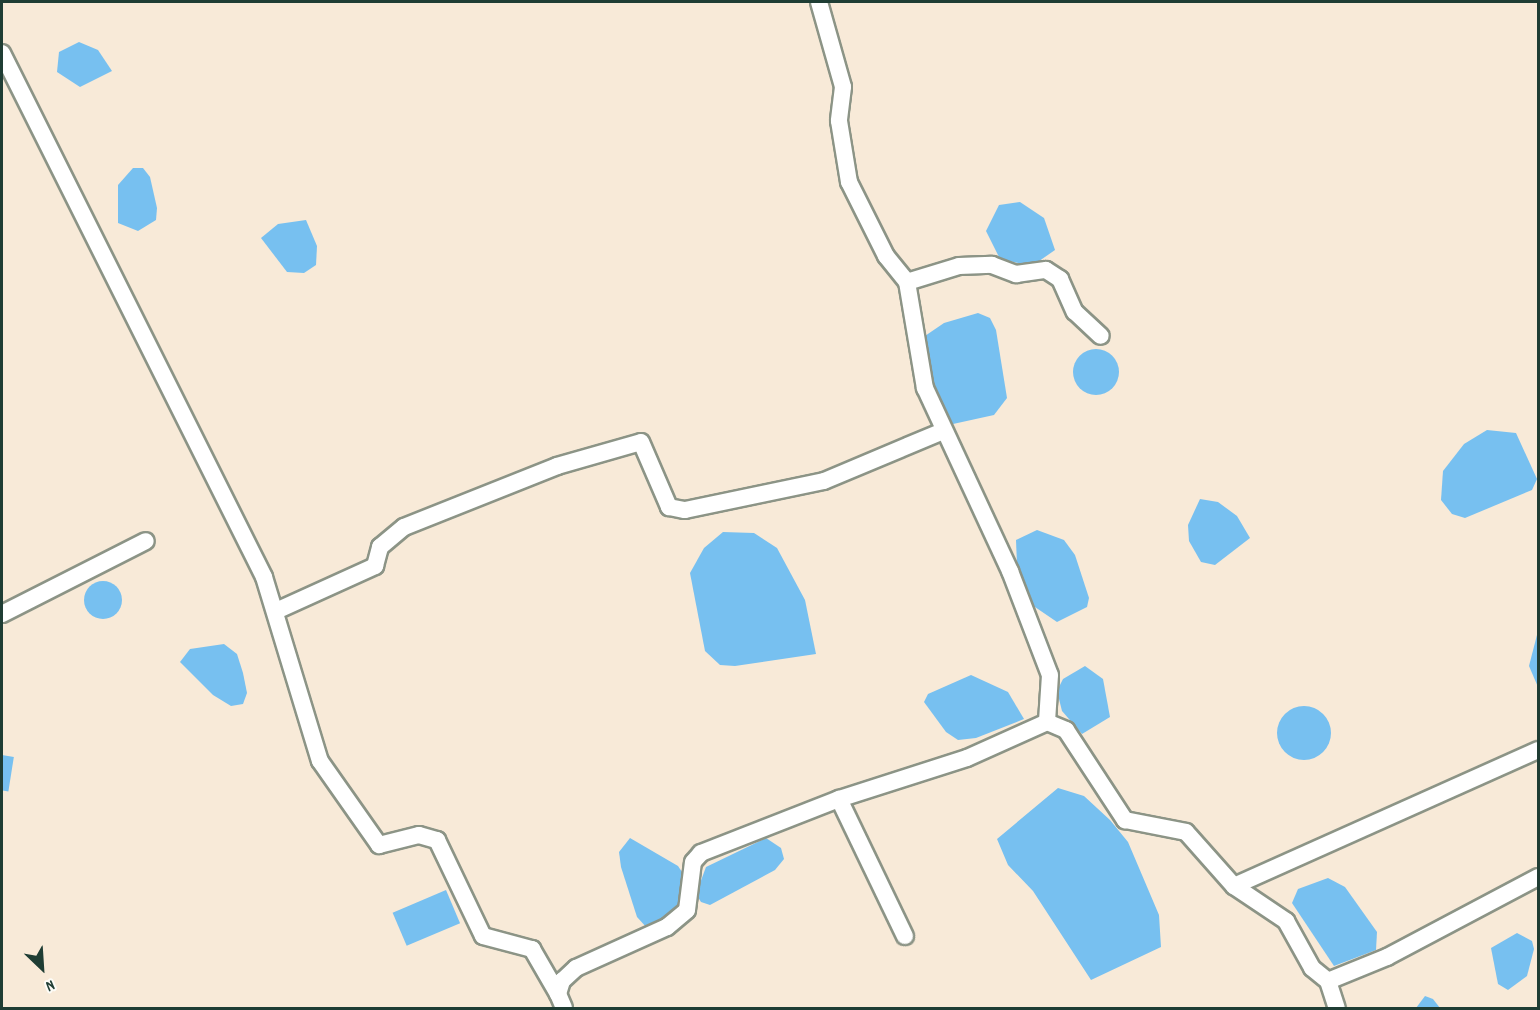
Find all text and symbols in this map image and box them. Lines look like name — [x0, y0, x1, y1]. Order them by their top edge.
north arrow — [12, 938, 72, 998]
text: N — [41, 973, 58, 997]

